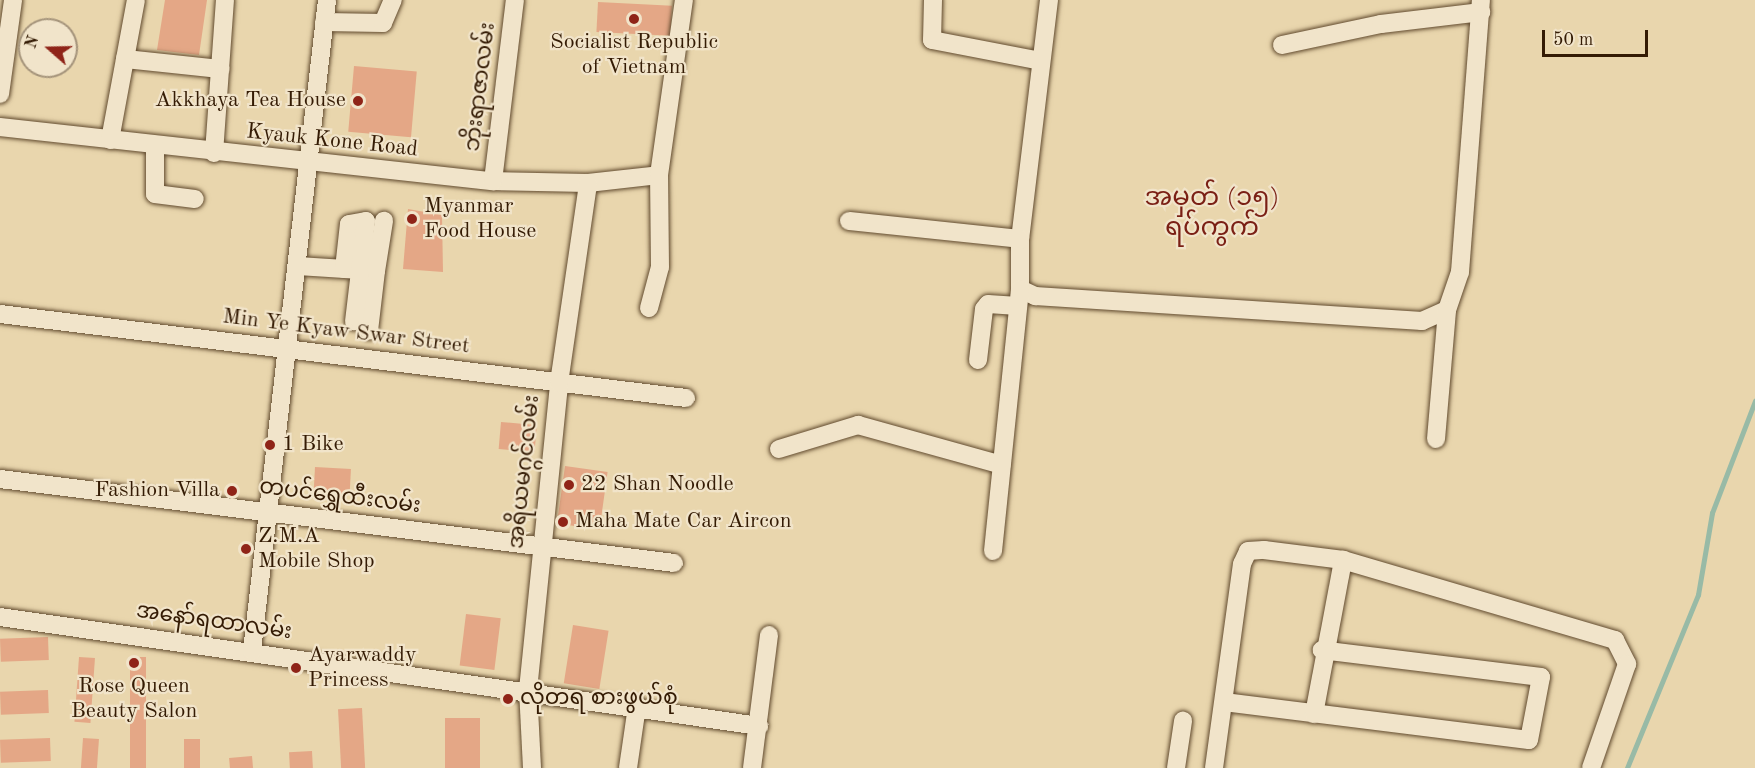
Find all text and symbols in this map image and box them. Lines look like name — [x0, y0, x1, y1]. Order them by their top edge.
marker: Socialist Republic of Vietnam — [627, 12, 641, 26]
north arrow — [18, 18, 78, 78]
scale bar — [1545, 18, 1652, 56]
street label: ဘိုးရာဇာလမ်း — [460, 21, 502, 153]
place label: Socialist Republic of Vietnam — [550, 29, 718, 80]
text: 50 m — [1553, 31, 1593, 49]
text: N — [23, 34, 43, 51]
place label: Akkhaya Tea House — [155, 88, 346, 114]
marker: Akkhaya Tea House — [351, 94, 365, 108]
street label: Kyauk Kone Road — [245, 119, 419, 163]
district label: အမှတ် (၁၅) ရပ်ကွက် — [1145, 183, 1279, 244]
place label: Myanmar Food House — [424, 193, 536, 244]
marker: Myanmar Food House — [405, 212, 419, 226]
street label: Min Ye Kyaw Swar Street — [221, 304, 471, 360]
street label: အရိယမဂ္ဂင်လမ်း — [504, 394, 546, 550]
place label: 1 Bike — [282, 432, 344, 458]
marker: 1 Bike — [263, 438, 277, 452]
place label: 22 Shan Noodle — [581, 472, 734, 498]
street label: တပင်ရွှေထီးလမ်း — [258, 474, 422, 520]
place label: Fashion Villa — [95, 478, 220, 504]
marker: 22 Shan Noodle — [562, 478, 576, 492]
marker: Fashion Villa — [225, 484, 239, 498]
place label: Maha Mate Car Aircon — [575, 509, 792, 535]
marker: Maha Mate Car Aircon — [556, 515, 570, 529]
place label: Z.M.A Mobile Shop — [258, 523, 375, 574]
marker: Z.M.A Mobile Shop — [239, 542, 253, 556]
street label: အနော်ရထာလမ်း — [135, 598, 293, 646]
place label: Ayarwaddy Princess — [308, 642, 417, 694]
marker: Rose Queen Beauty Salon — [127, 656, 141, 670]
marker: Ayarwaddy Princess — [289, 661, 303, 675]
place label: Rose Queen Beauty Salon — [71, 673, 197, 724]
place label: လိုတရ စားဖွယ်စုံ — [520, 686, 678, 712]
marker: လိုတရ စားဖွယ်စုံ — [501, 692, 515, 706]

